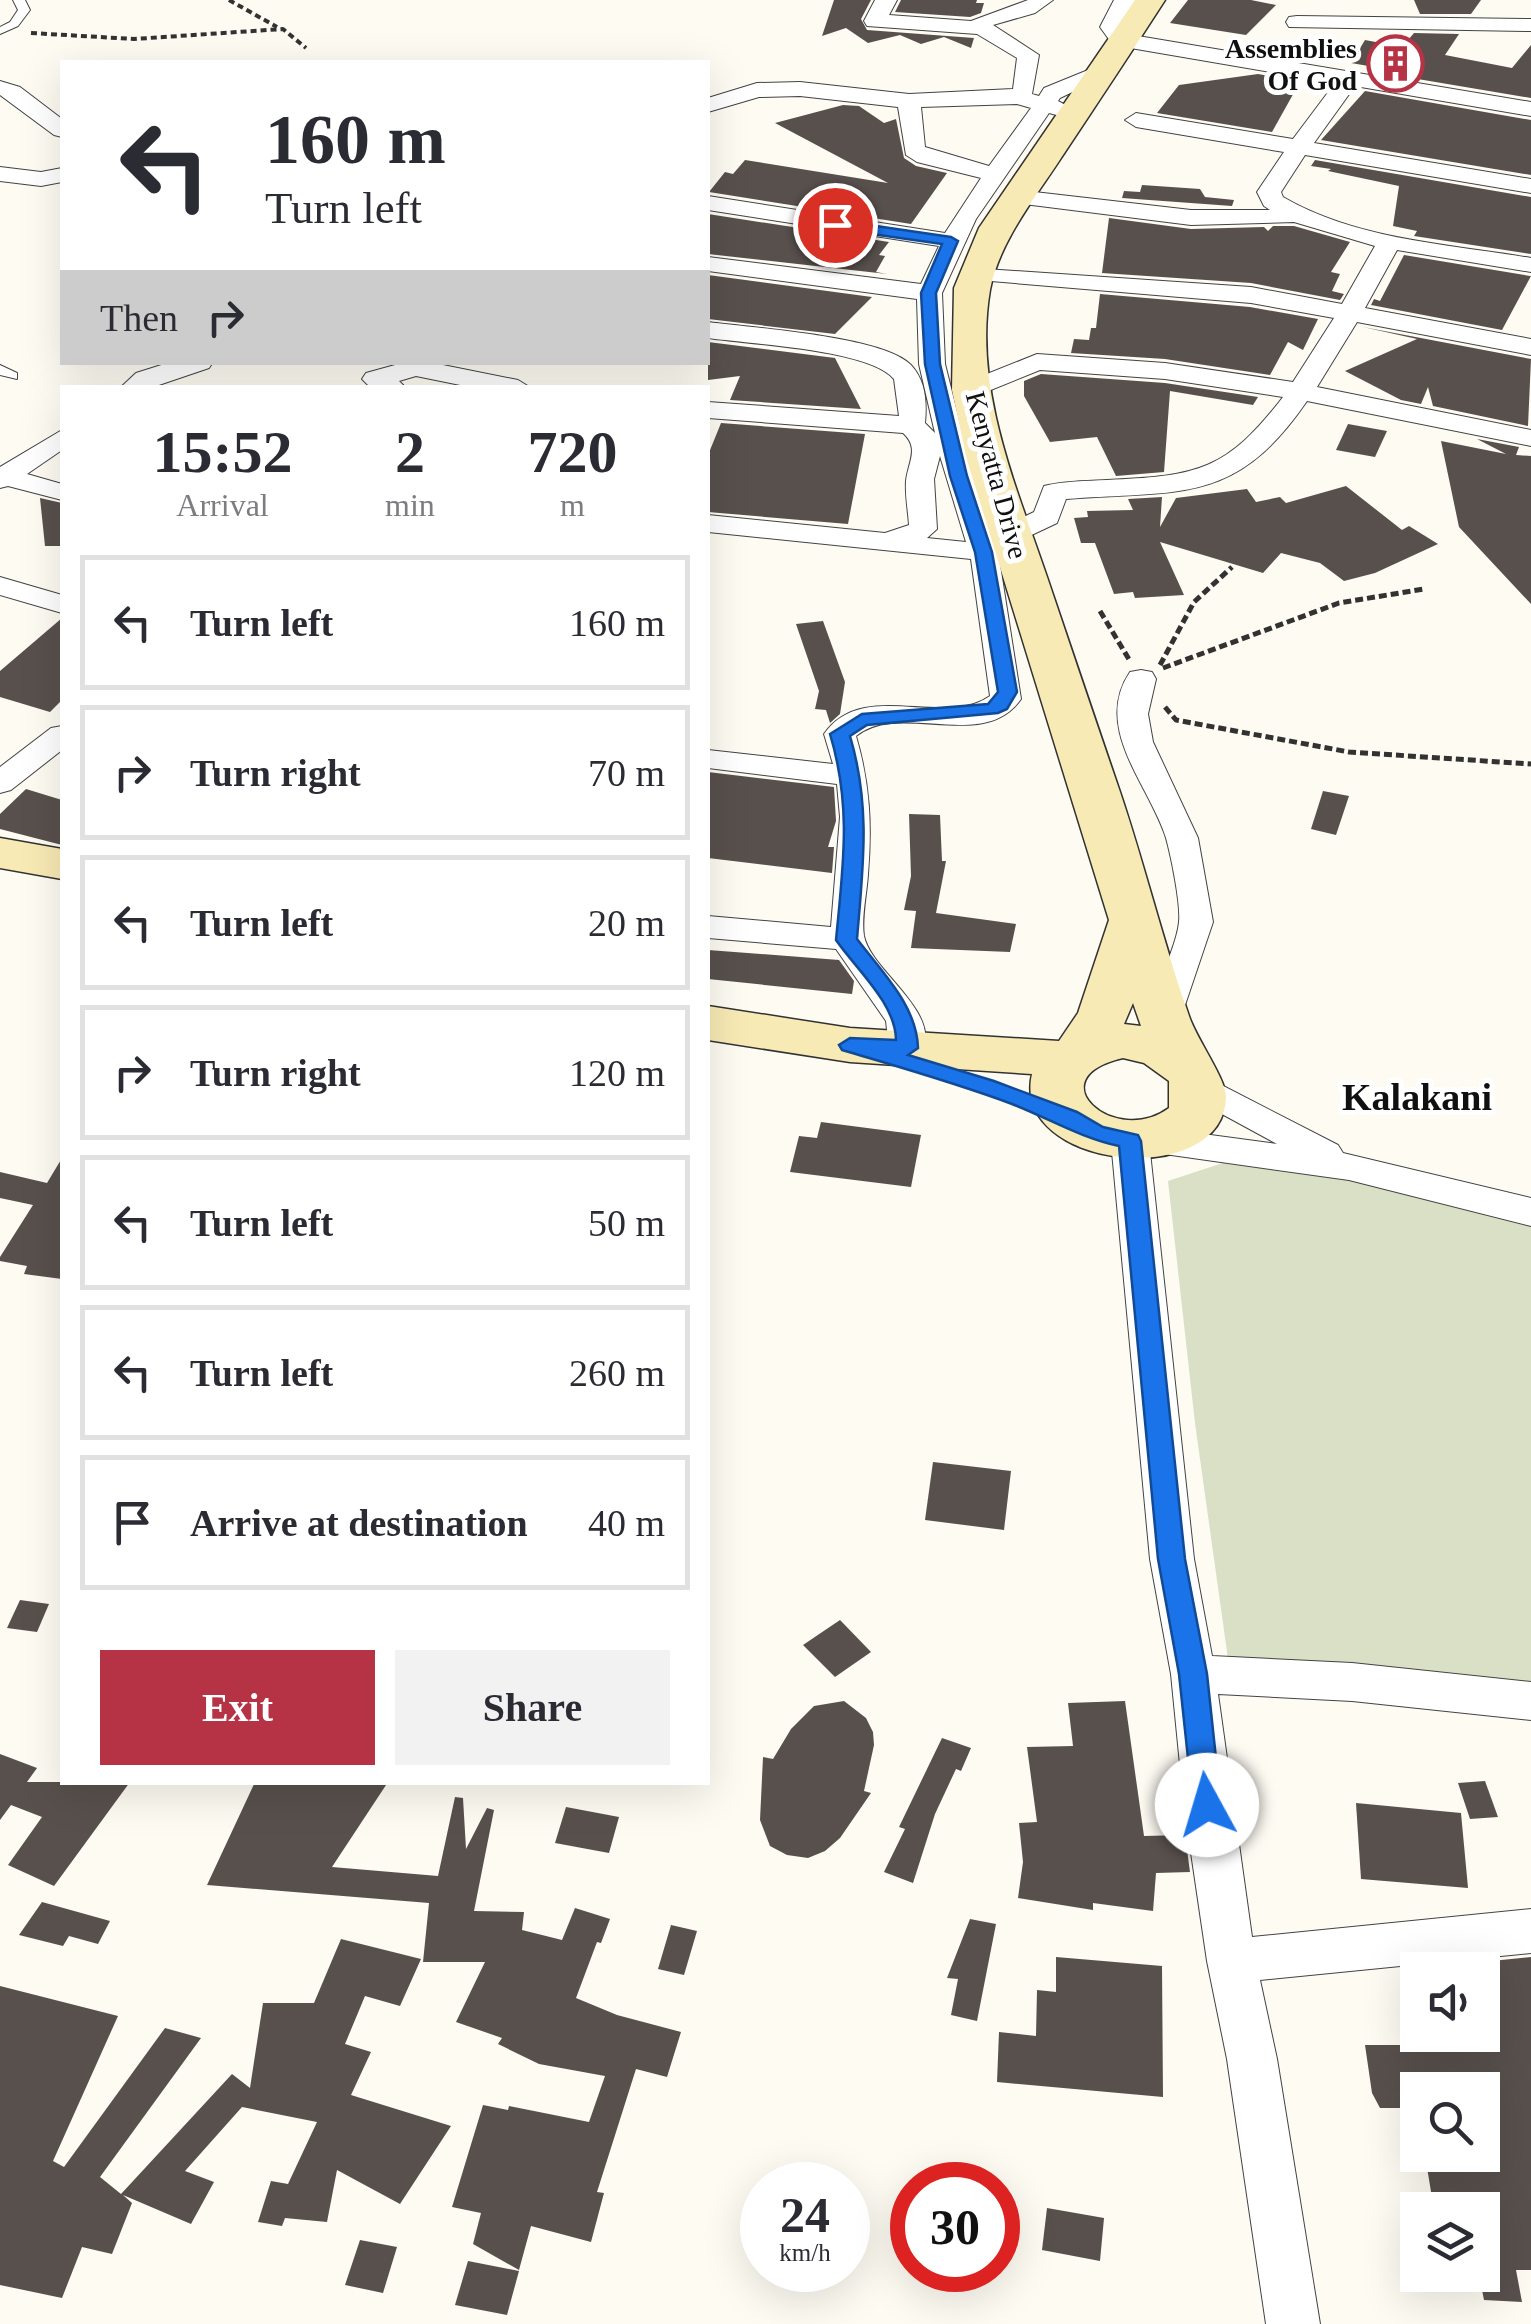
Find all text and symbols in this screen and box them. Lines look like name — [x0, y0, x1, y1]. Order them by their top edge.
place label: Assemblies Of God — [1225, 33, 1357, 96]
building icon: Assemblies Of God — [1366, 34, 1426, 94]
icon: left — [100, 100, 230, 230]
text: 160 m — [265, 101, 446, 178]
text: Turn left — [265, 183, 422, 233]
pin — [793, 183, 878, 268]
icon: arrive — [808, 198, 863, 253]
icon: right — [198, 290, 253, 345]
text: Then — [100, 297, 178, 339]
street label: Kenyatta Drive — [960, 388, 1034, 562]
text: 15:52 — [153, 419, 293, 485]
text: 2 — [395, 419, 425, 485]
text: 720 — [527, 419, 617, 485]
text: Arrival — [176, 487, 269, 523]
text: min — [385, 487, 435, 523]
text: m — [560, 487, 585, 523]
icon: left — [105, 595, 160, 650]
text: Turn left — [190, 602, 333, 644]
text: 160 m — [569, 602, 665, 644]
icon: right — [105, 745, 160, 800]
text: Turn right — [190, 752, 361, 794]
text: 70 m — [588, 752, 665, 794]
icon: left — [105, 895, 160, 950]
text: Turn left — [190, 902, 333, 944]
text: 20 m — [588, 902, 665, 944]
icon: right — [105, 1045, 160, 1100]
text: Turn right — [190, 1052, 361, 1094]
text: 120 m — [569, 1052, 665, 1094]
district label: Kalakani — [1342, 1076, 1492, 1118]
icon: left — [105, 1195, 160, 1250]
text: Turn left — [190, 1202, 333, 1244]
text: 50 m — [588, 1202, 665, 1244]
icon: left — [105, 1345, 160, 1400]
text: Turn left — [190, 1352, 333, 1394]
text: 260 m — [569, 1352, 665, 1394]
icon: arrive — [105, 1495, 160, 1550]
text: Arrive at destination — [190, 1502, 528, 1544]
text: 40 m — [588, 1502, 665, 1544]
button: Exit — [100, 1650, 375, 1765]
button: Share — [395, 1650, 670, 1765]
position arrow — [1155, 1753, 1259, 1857]
map controls — [1400, 1952, 1500, 2292]
button: sound — [1400, 1952, 1500, 2052]
button: search — [1400, 2072, 1500, 2172]
speed limit sign: 30 — [890, 2162, 1020, 2292]
text: 24 — [780, 2187, 830, 2243]
button: layers — [1400, 2192, 1500, 2292]
text: km/h — [779, 2239, 831, 2266]

